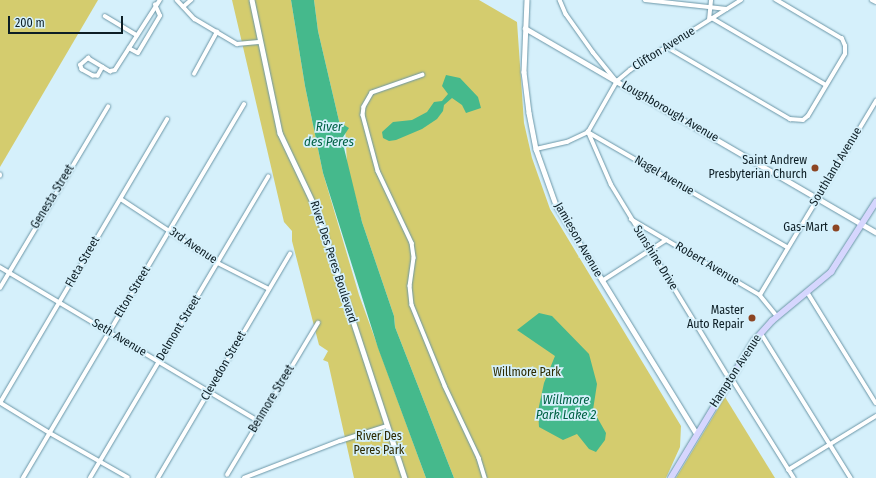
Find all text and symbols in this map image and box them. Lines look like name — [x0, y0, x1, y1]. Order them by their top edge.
scale bar — [10, 8, 125, 34]
text: 200 m — [15, 16, 45, 30]
street label: Clifton Avenue — [630, 24, 698, 74]
street label: Loughborough Avenue — [619, 78, 721, 146]
water label: River des Peres — [304, 120, 354, 151]
street label: Southland Avenue — [807, 125, 865, 209]
street label: Nagel Avenue — [632, 153, 696, 199]
place label: Saint Andrew Presbyterian Church — [709, 154, 807, 182]
street label: Genesta Street — [28, 162, 78, 232]
marker: Saint Andrew Presbyterian Church — [810, 163, 820, 173]
street label: River Des Peres Boulevard — [306, 199, 360, 325]
street label: Jamieson Avenue — [551, 200, 605, 280]
place label: Gas-Mart — [783, 221, 828, 235]
street label: Sunshine Drive — [629, 223, 681, 293]
marker: Gas-Mart — [831, 223, 841, 233]
street label: 3rd Avenue — [166, 225, 220, 267]
street label: Fleta Street — [63, 234, 103, 290]
street label: Robert Avenue — [672, 239, 742, 289]
street label: Elton Street — [112, 264, 154, 320]
street label: Delmont Street — [154, 292, 204, 364]
place label: Master Auto Repair — [687, 304, 744, 332]
marker: Master Auto Repair — [747, 313, 757, 323]
street label: Seth Avenue — [89, 316, 149, 360]
street label: Clevedon Street — [198, 329, 250, 403]
street label: Hampton Avenue — [707, 332, 765, 410]
street label: Benmore Street — [246, 363, 298, 435]
park label: Willmore Park — [493, 366, 561, 380]
water label: Willmore Park Lake 2 — [536, 393, 596, 424]
park label: River Des Peres Park — [354, 430, 404, 458]

